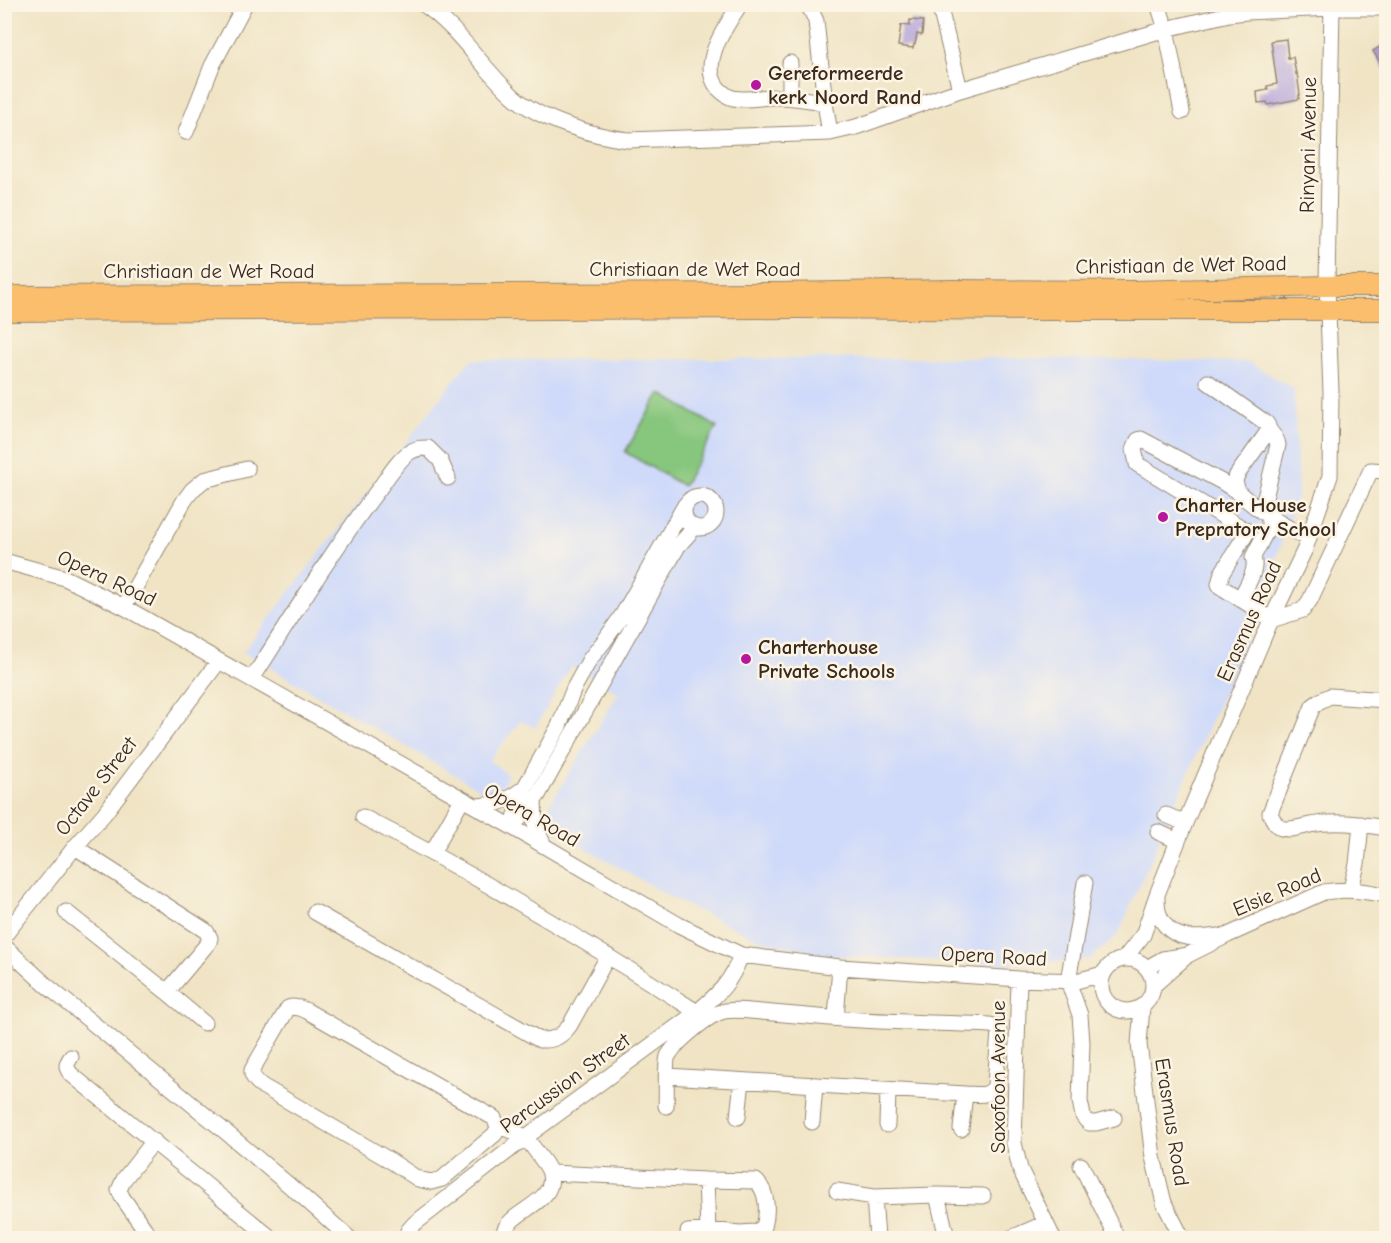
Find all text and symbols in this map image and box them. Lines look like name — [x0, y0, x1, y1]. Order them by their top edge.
place label: Gereformeerde kerk Noord Rand — [768, 61, 921, 109]
street label: Rinyani Avenue — [1295, 77, 1321, 213]
marker: Gereformeerde kerk Noord Rand — [749, 78, 763, 92]
street label: Christiaan de Wet Road — [1075, 251, 1287, 279]
street label: Christiaan de Wet Road — [589, 257, 801, 281]
street label: Christiaan de Wet Road — [103, 259, 315, 283]
place label: Charter House Prepratory School — [1175, 493, 1336, 541]
marker: Charter House Prepratory School — [1156, 510, 1170, 524]
street label: Opera Road — [54, 545, 160, 611]
street label: Erasmus Road — [1212, 557, 1286, 685]
place label: Charterhouse Private Schools — [758, 635, 895, 683]
marker: Charterhouse Private Schools — [739, 652, 753, 666]
street label: Octave Street — [50, 731, 142, 840]
street label: Opera Road — [480, 778, 584, 852]
street label: Elsie Road — [1229, 863, 1325, 921]
street label: Opera Road — [940, 941, 1048, 971]
street label: Saxofoon Avenue — [986, 1000, 1010, 1154]
street label: Percussion Street — [495, 1027, 635, 1138]
street label: Erasmus Road — [1150, 1056, 1194, 1188]

